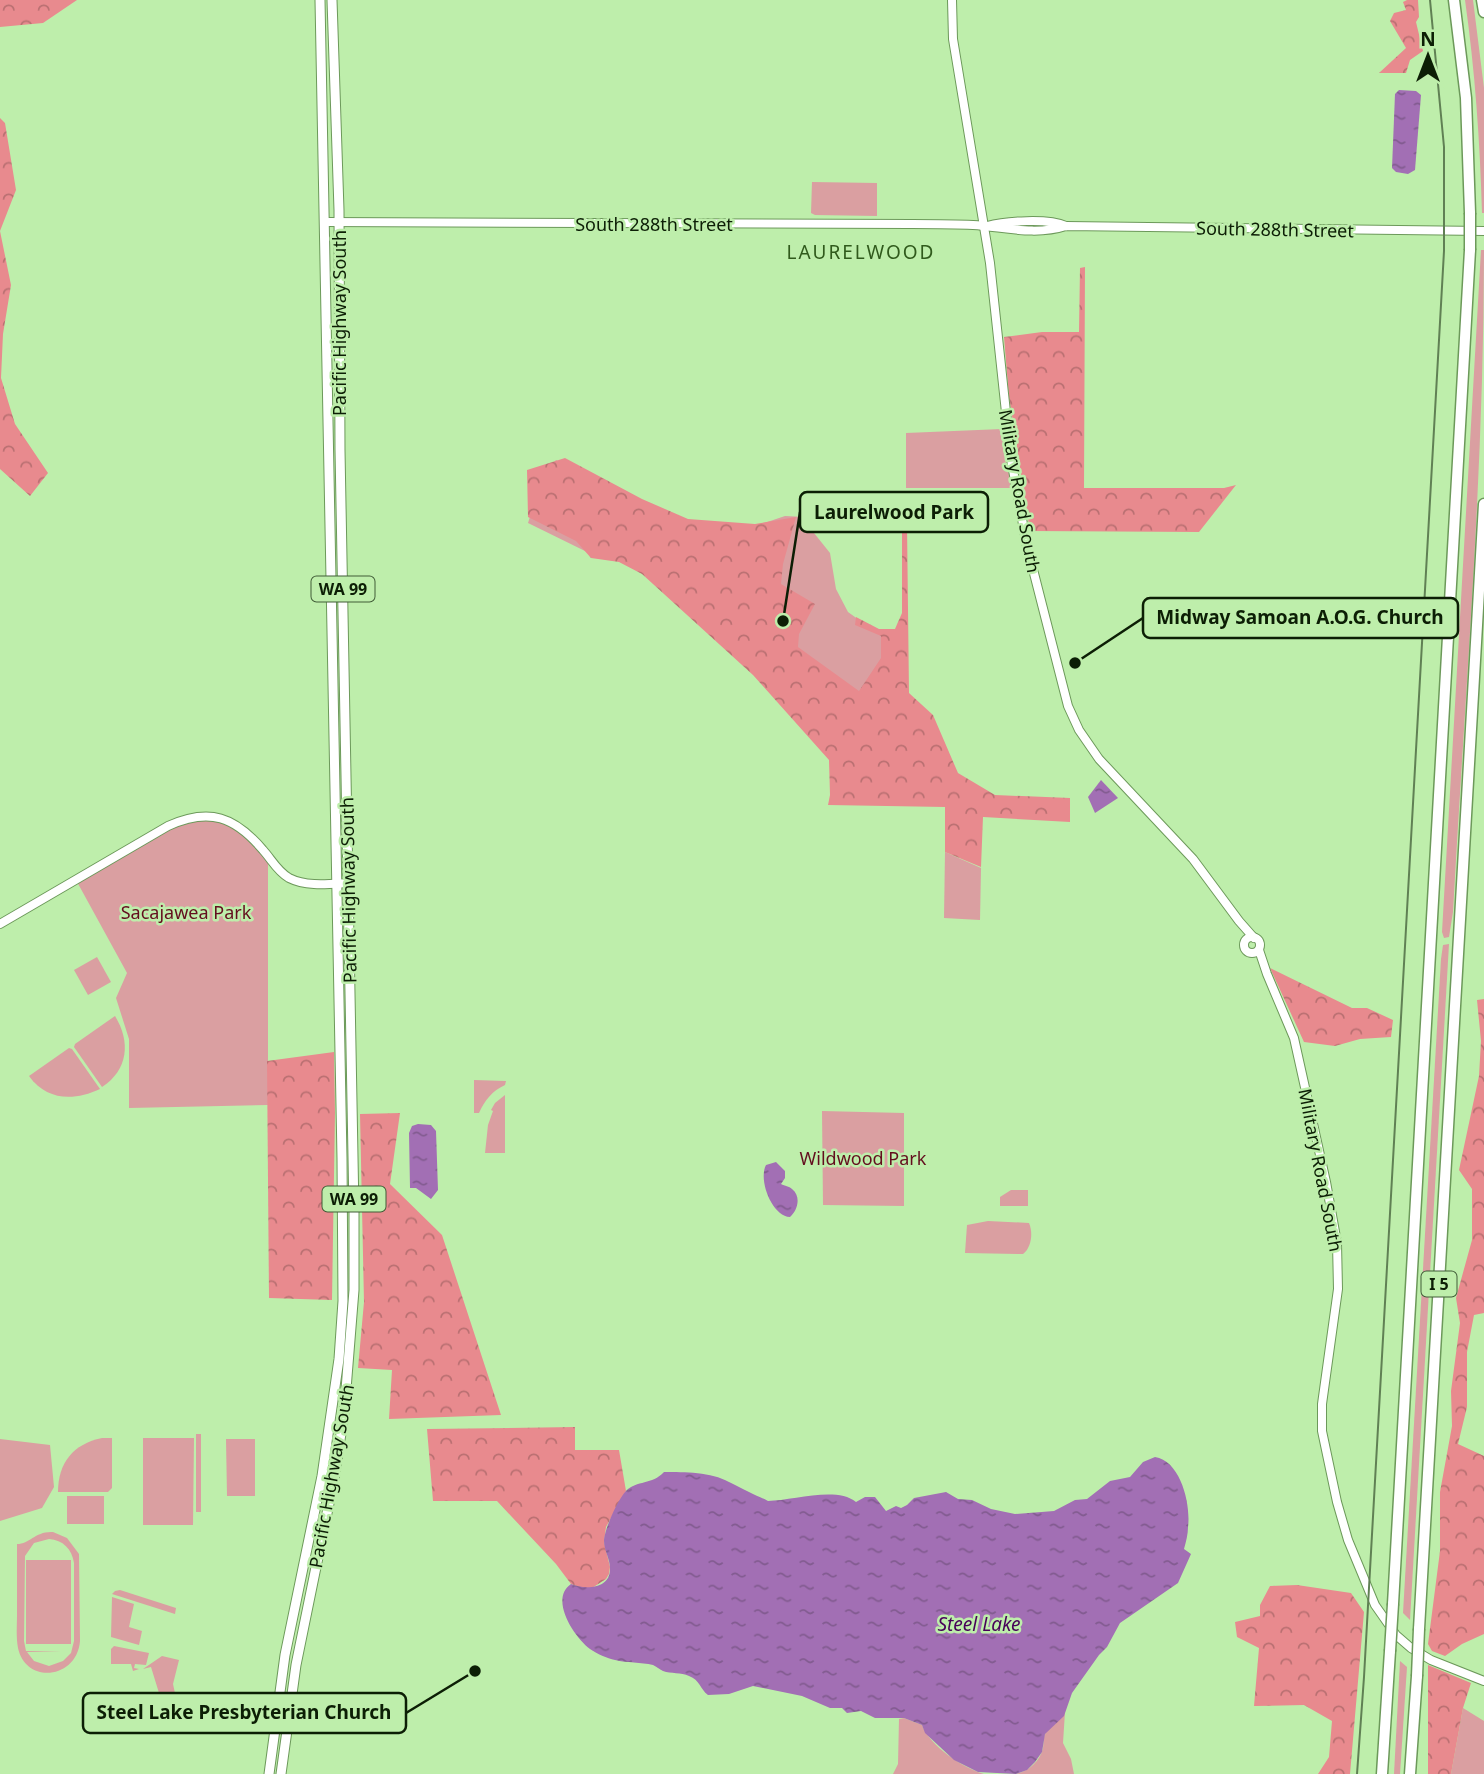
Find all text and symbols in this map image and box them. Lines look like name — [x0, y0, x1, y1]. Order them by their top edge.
north arrow — [1393, 21, 1463, 91]
text: N — [1420, 26, 1436, 52]
street label: South 288th Street — [575, 212, 733, 236]
street label: South 288th Street — [1196, 216, 1355, 242]
street label: Pacific Highway South — [327, 230, 351, 416]
district label: LAURELWOOD — [787, 239, 935, 265]
street label: Military Road South — [994, 407, 1046, 575]
callout: Laurelwood Park — [800, 492, 988, 532]
text: Laurelwood Park — [814, 499, 974, 525]
road number: WA 99 — [312, 576, 374, 602]
callout: Midway Samoan A.O.G. Church — [1143, 598, 1458, 638]
text: Midway Samoan A.O.G. Church — [1156, 604, 1444, 630]
street label: Pacific Highway South — [334, 797, 362, 983]
park label: Sacajawea Park — [121, 900, 252, 924]
street label: Military Road South — [1293, 1086, 1349, 1254]
park label: Wildwood Park — [800, 1146, 927, 1170]
road number: WA 99 — [322, 1186, 386, 1212]
road number: I 5 — [1422, 1272, 1456, 1296]
street label: Pacific Highway South — [303, 1382, 359, 1570]
water label: Steel Lake — [937, 1611, 1021, 1637]
callout: Steel Lake Presbyterian Church — [83, 1693, 406, 1733]
text: Steel Lake Presbyterian Church — [97, 1699, 391, 1725]

